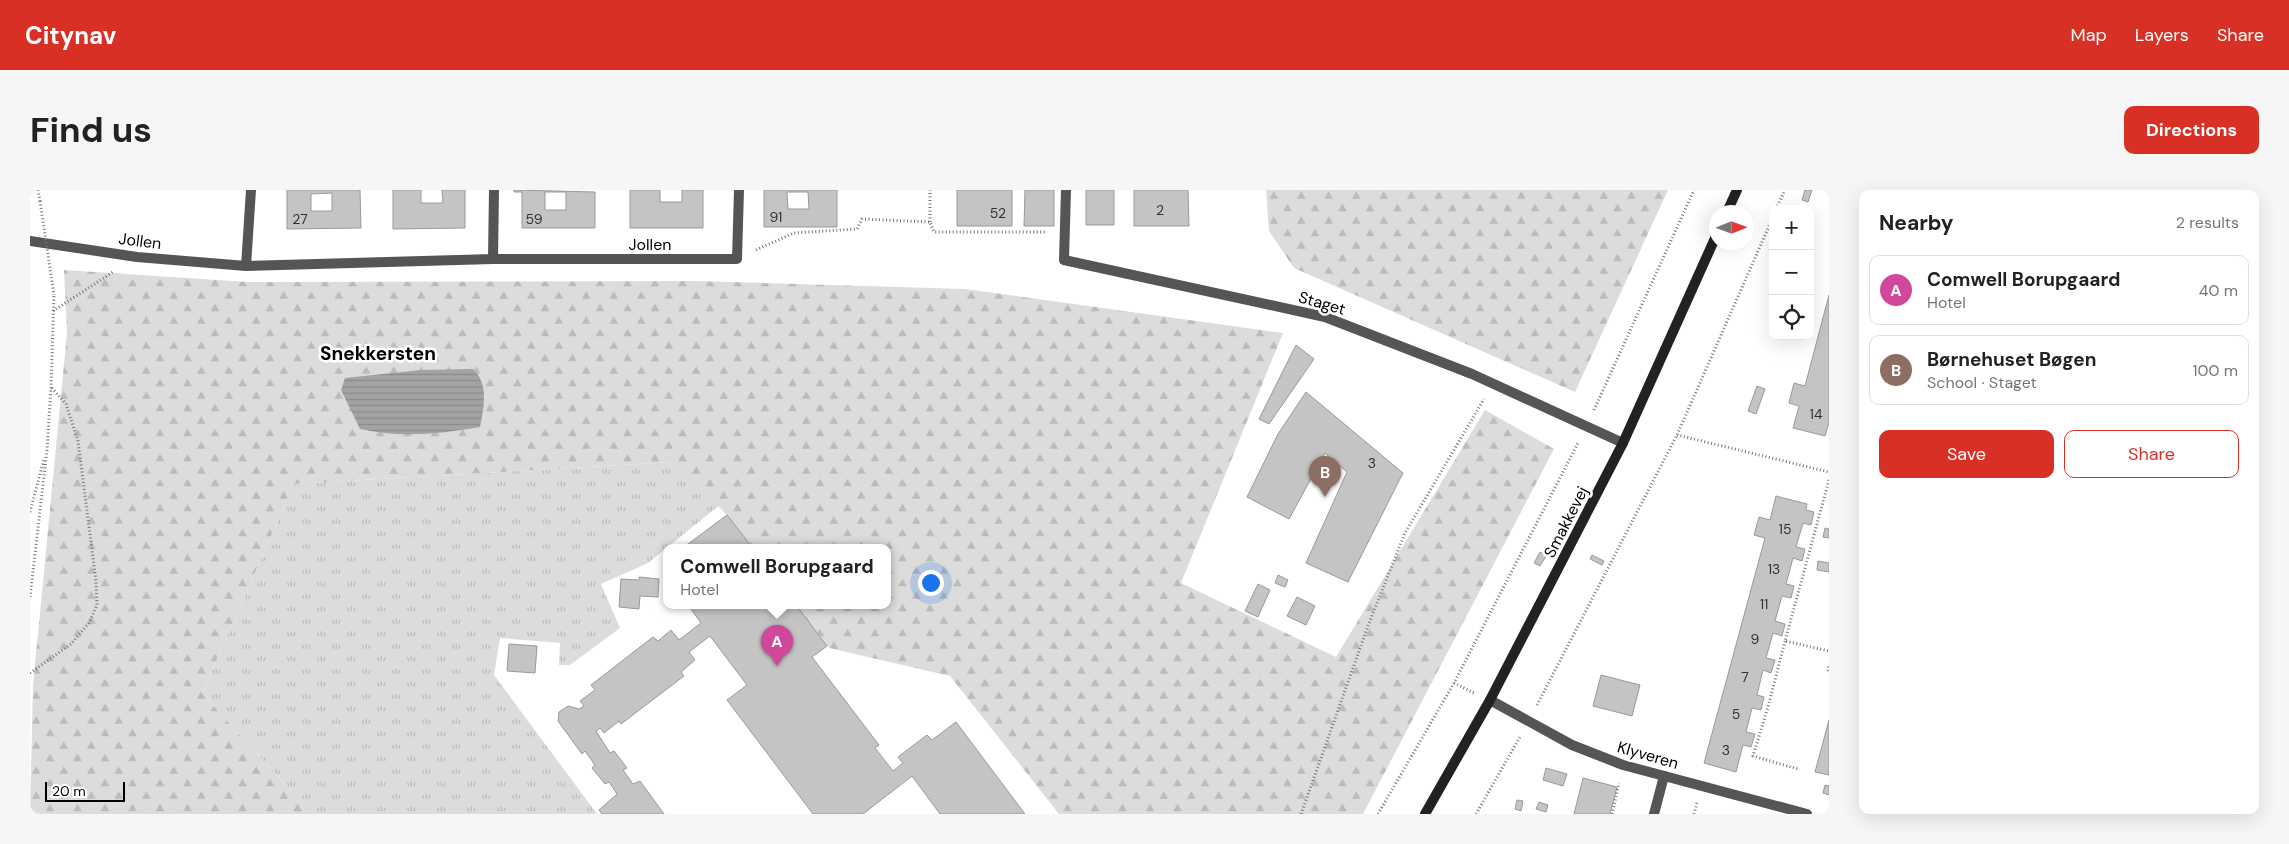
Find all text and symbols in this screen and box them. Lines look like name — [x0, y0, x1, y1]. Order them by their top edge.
text: Citynav — [25, 20, 116, 51]
text: Map — [2071, 23, 2107, 47]
text: Layers — [2135, 23, 2189, 47]
text: Share — [2217, 23, 2264, 47]
button: Directions — [2124, 106, 2259, 154]
text: Find us — [30, 107, 152, 153]
house number: 2 — [1156, 201, 1164, 219]
house number: 52 — [990, 204, 1006, 222]
north arrow — [1709, 205, 1754, 250]
map controls — [1769, 205, 1814, 340]
button: + — [1769, 205, 1814, 250]
house number: 91 — [770, 208, 782, 226]
text: Nearby — [1879, 209, 1953, 237]
house number: 27 — [292, 210, 308, 228]
house number: 59 — [526, 210, 543, 228]
text: 2 results — [2176, 212, 2239, 233]
street label: Jollen — [117, 228, 163, 254]
street label: Jollen — [629, 234, 671, 255]
button: − — [1769, 250, 1814, 295]
text: Comwell Borupgaard — [1927, 267, 2120, 292]
text: A — [1890, 280, 1902, 301]
text: 40 m — [2199, 280, 2238, 301]
street label: Staget — [1296, 286, 1348, 320]
text: Hotel — [1927, 292, 1966, 313]
button: locate — [1769, 295, 1814, 340]
district label: Snekkersten — [320, 341, 436, 366]
text: Børnehuset Bøgen — [1927, 347, 2096, 372]
text: B — [1891, 360, 1901, 381]
text: 100 m — [2193, 360, 2238, 381]
text: School · Staget — [1927, 372, 2037, 393]
house number: 14 — [1810, 405, 1823, 423]
button: Save — [1879, 430, 2054, 478]
button: Share — [2064, 430, 2239, 478]
house number: 3 — [1368, 454, 1376, 472]
pin: B — [1309, 456, 1341, 497]
street label: Smakkevej — [1539, 483, 1593, 561]
house number: 15 — [1779, 520, 1791, 538]
popup — [663, 544, 891, 609]
text: Comwell Borupgaard — [680, 554, 874, 579]
house number: 13 — [1768, 560, 1780, 578]
your location — [918, 570, 944, 596]
text: Hotel — [680, 579, 719, 600]
house number: 11 — [1760, 595, 1768, 613]
pin: A — [761, 625, 793, 666]
house number: 9 — [1751, 630, 1760, 648]
house number: 7 — [1741, 668, 1749, 686]
house number: 5 — [1732, 705, 1740, 723]
street label: Klyveren — [1615, 736, 1681, 774]
house number: 3 — [1722, 741, 1730, 759]
scale bar — [45, 779, 125, 802]
text: 20 m — [52, 782, 86, 800]

